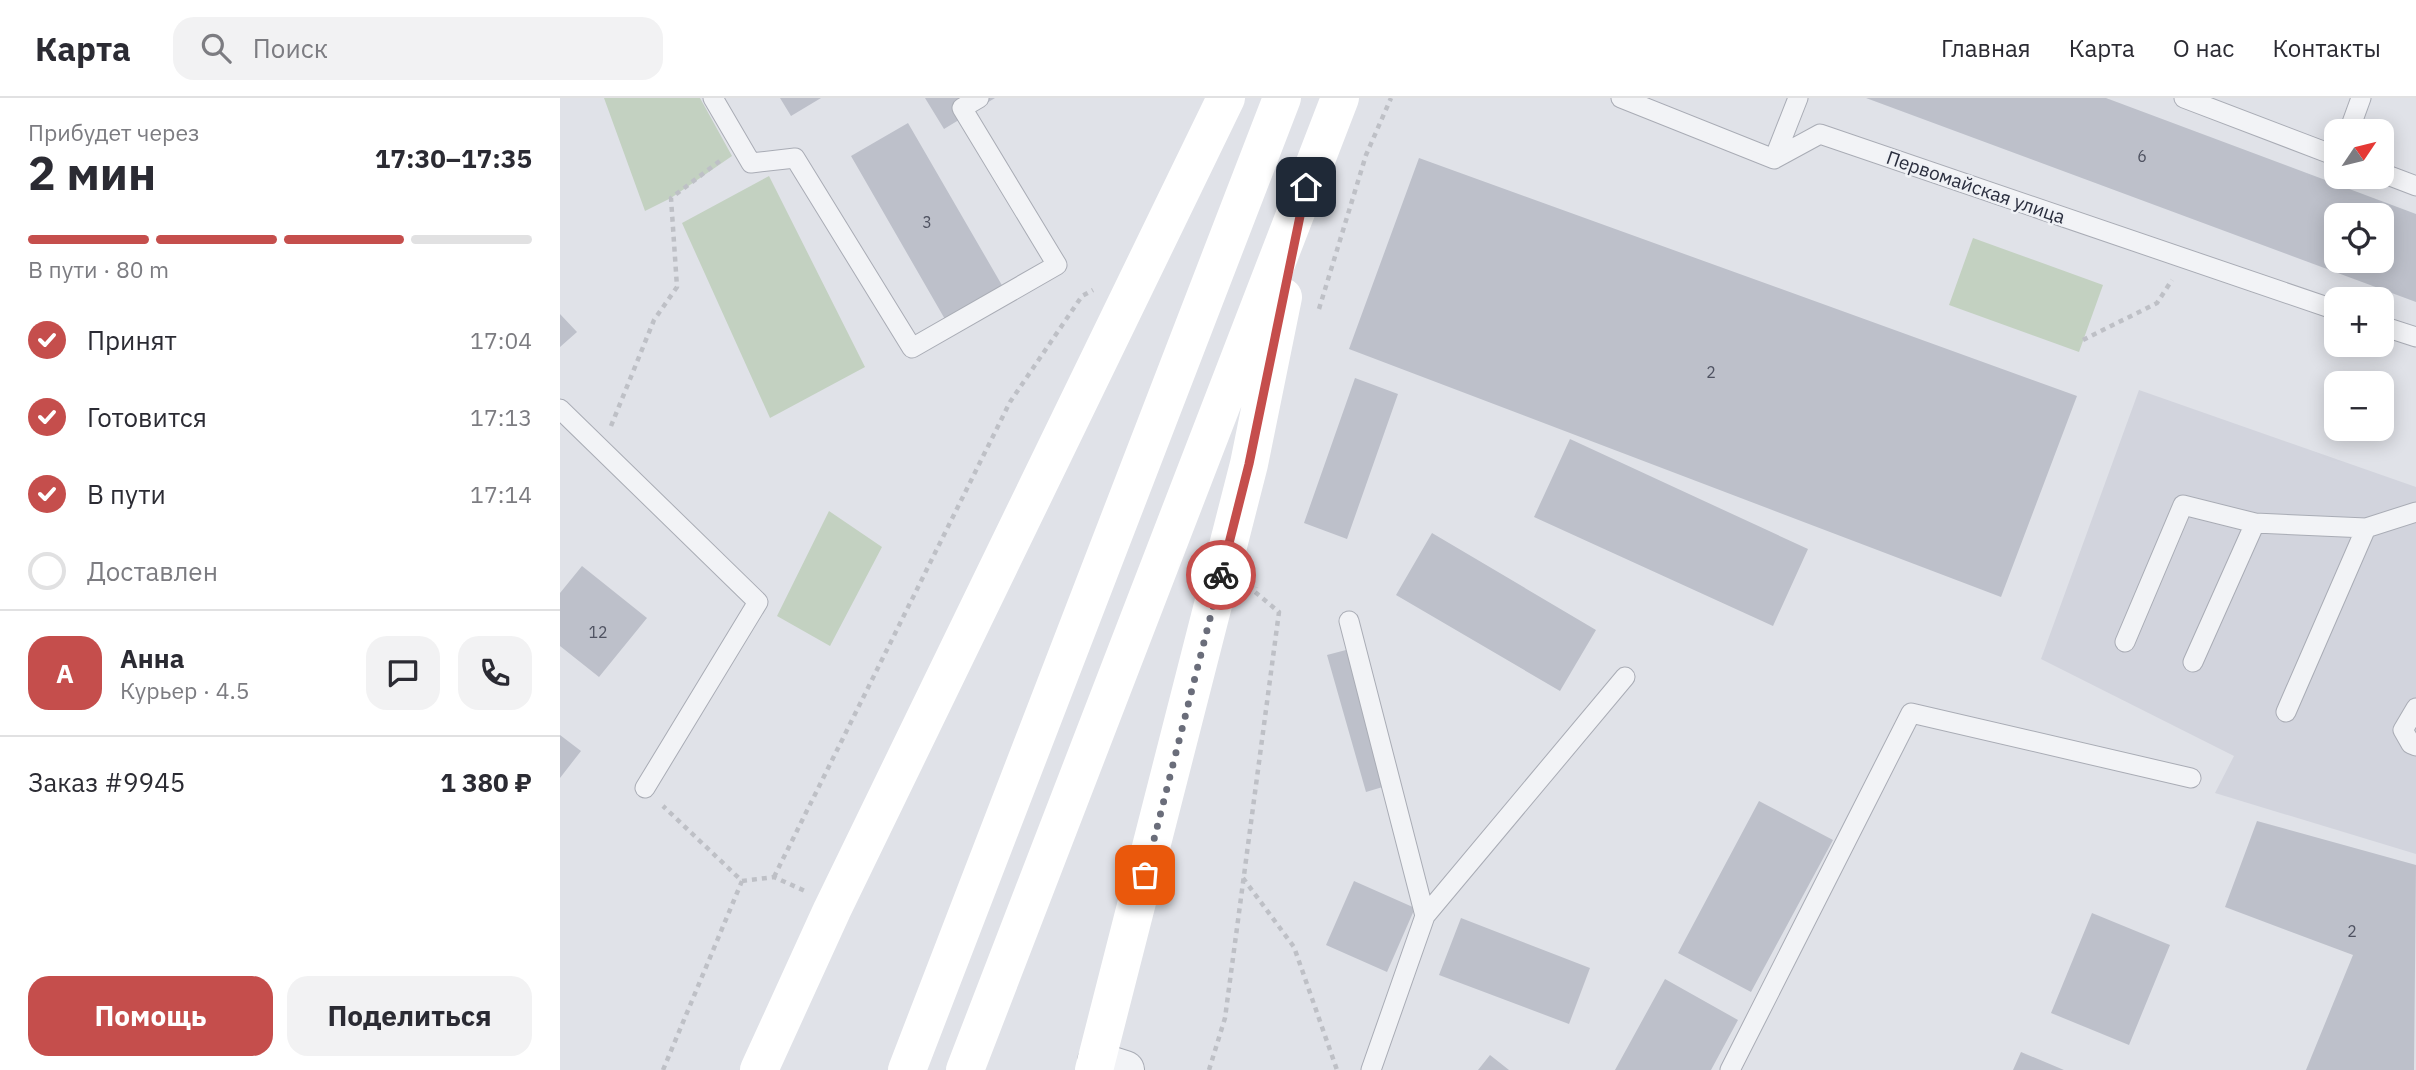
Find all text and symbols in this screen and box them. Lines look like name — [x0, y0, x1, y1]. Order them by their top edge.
search box — [173, 17, 663, 80]
text: Карта — [35, 27, 131, 70]
icon: search — [197, 29, 235, 67]
text: Поиск — [253, 31, 328, 65]
text: Главная — [1941, 32, 2031, 64]
text: Карта — [2069, 32, 2135, 64]
text: О нас — [2173, 32, 2234, 64]
text: Контакты — [2272, 32, 2381, 64]
text: Прибудет через — [28, 117, 200, 147]
north arrow — [2324, 119, 2394, 189]
map controls — [2324, 119, 2394, 441]
text: 17:30–17:35 — [375, 141, 532, 175]
text: 2 мин — [28, 143, 156, 203]
street label: Первомайская улица — [1883, 145, 2069, 229]
house number: 6 — [2137, 146, 2147, 166]
pin — [1276, 157, 1336, 217]
icon: home — [1287, 168, 1325, 206]
button: locate — [2324, 203, 2394, 273]
house number: 3 — [922, 212, 932, 232]
text: В пути · 80 m — [28, 254, 169, 284]
button: + — [2324, 287, 2394, 357]
icon: check — [28, 321, 66, 359]
text: Принят — [87, 323, 177, 357]
text: 17:04 — [470, 325, 532, 355]
house number: 2 — [1706, 362, 1716, 382]
button: − — [2324, 371, 2394, 441]
icon: check — [28, 398, 66, 436]
text: Готовится — [87, 400, 207, 434]
text: 17:13 — [470, 402, 532, 432]
icon: check — [28, 475, 66, 513]
text: В пути — [87, 477, 166, 511]
text: 17:14 — [470, 479, 532, 509]
courier — [1186, 540, 1256, 610]
text: Доставлен — [87, 554, 218, 588]
icon: bike — [1202, 556, 1240, 594]
house number: 12 — [588, 622, 608, 642]
button: chat — [366, 636, 440, 710]
button: phone — [458, 636, 532, 710]
text: Анна — [120, 641, 184, 675]
text: А — [56, 656, 74, 690]
text: Курьер · 4.5 — [120, 675, 250, 705]
text: Заказ #9945 — [28, 765, 185, 799]
text: 1 380 ₽ — [440, 765, 532, 799]
pin — [1115, 845, 1175, 905]
icon: bag — [1126, 856, 1164, 894]
house number: 2 — [2347, 921, 2357, 941]
button: Помощь — [28, 976, 273, 1056]
button: Поделиться — [287, 976, 532, 1056]

